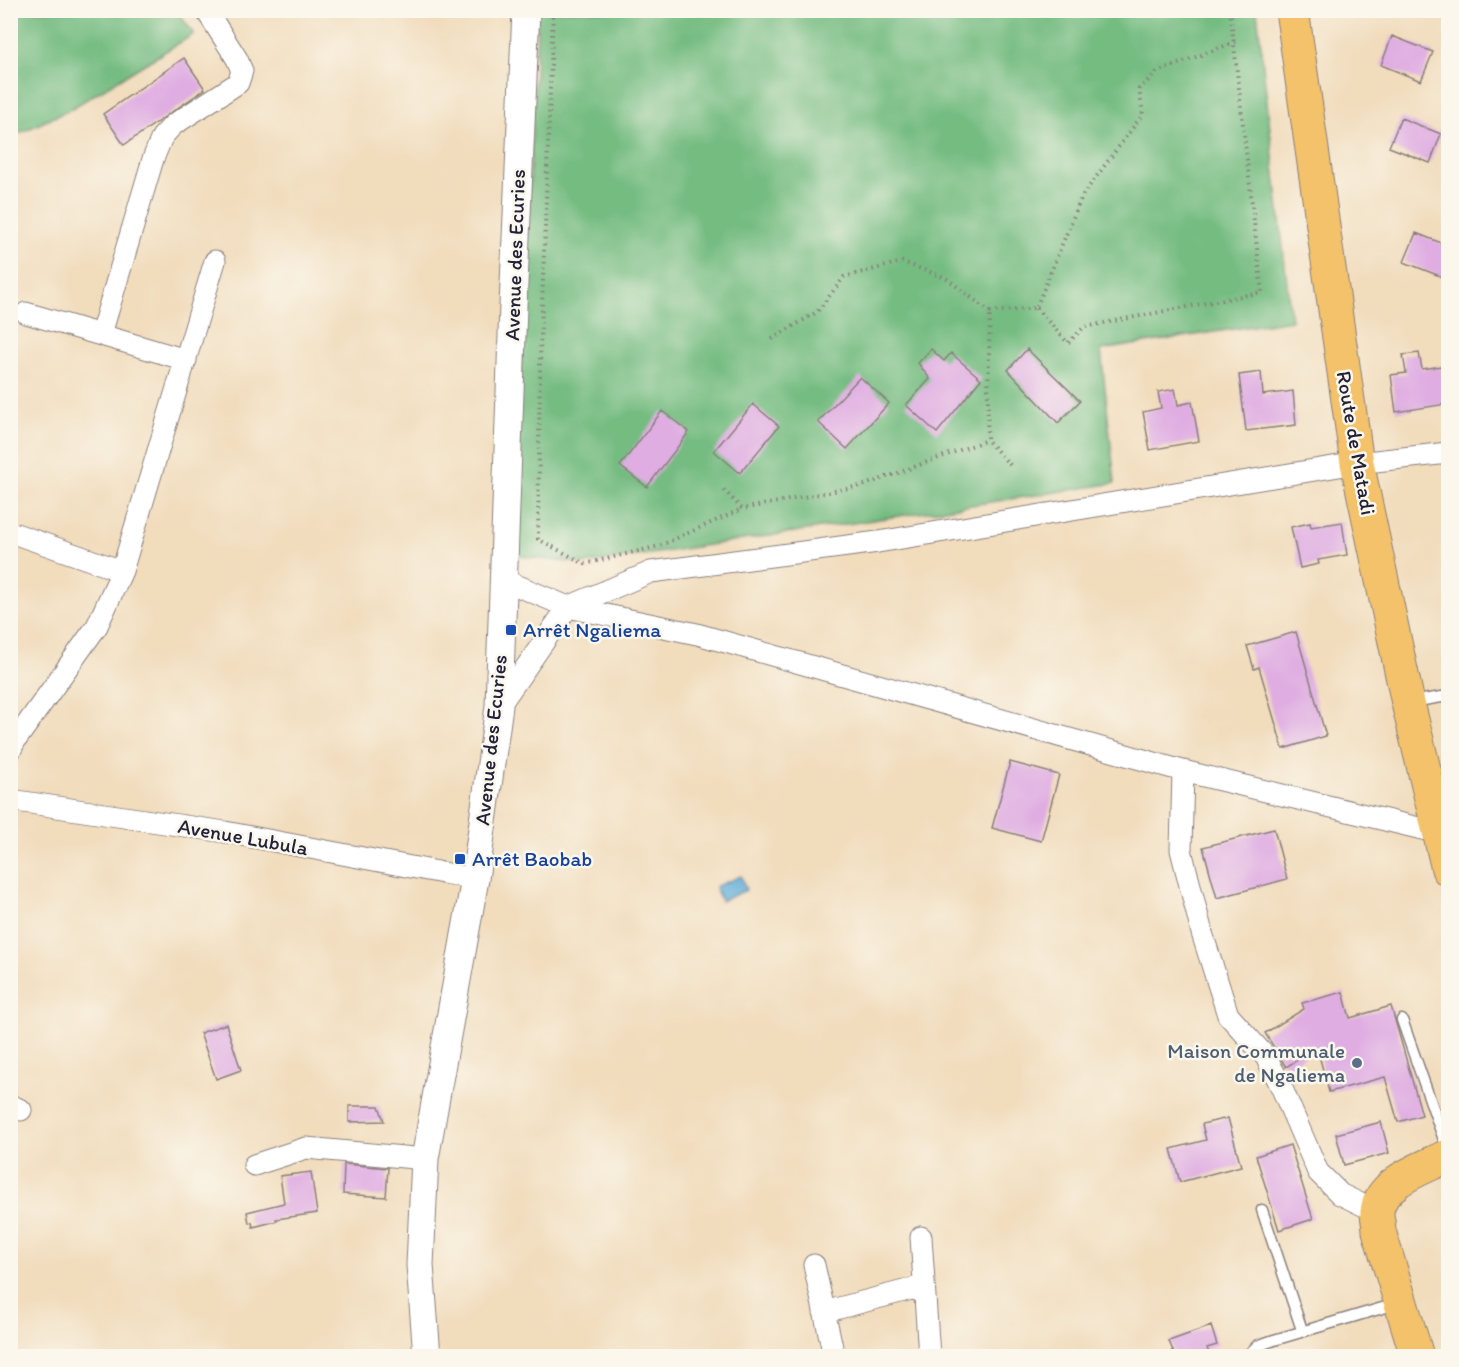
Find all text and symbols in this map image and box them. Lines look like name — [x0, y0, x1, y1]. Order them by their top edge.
street label: Avenue des Ecuries — [499, 169, 530, 341]
street label: Route de Matadi — [1331, 369, 1381, 517]
place label: Arrêt Ngaliema — [523, 617, 661, 642]
marker: Arrêt Ngaliema — [504, 623, 518, 637]
street label: Avenue des Ecuries — [469, 653, 512, 827]
street label: Avenue Lubula — [176, 813, 310, 860]
place label: Arrêt Baobab — [472, 846, 592, 871]
marker: Arrêt Baobab — [453, 852, 467, 866]
place label: Maison Communale de Ngaliema — [1167, 1038, 1345, 1087]
marker: Maison Communale de Ngaliema — [1350, 1056, 1364, 1070]

